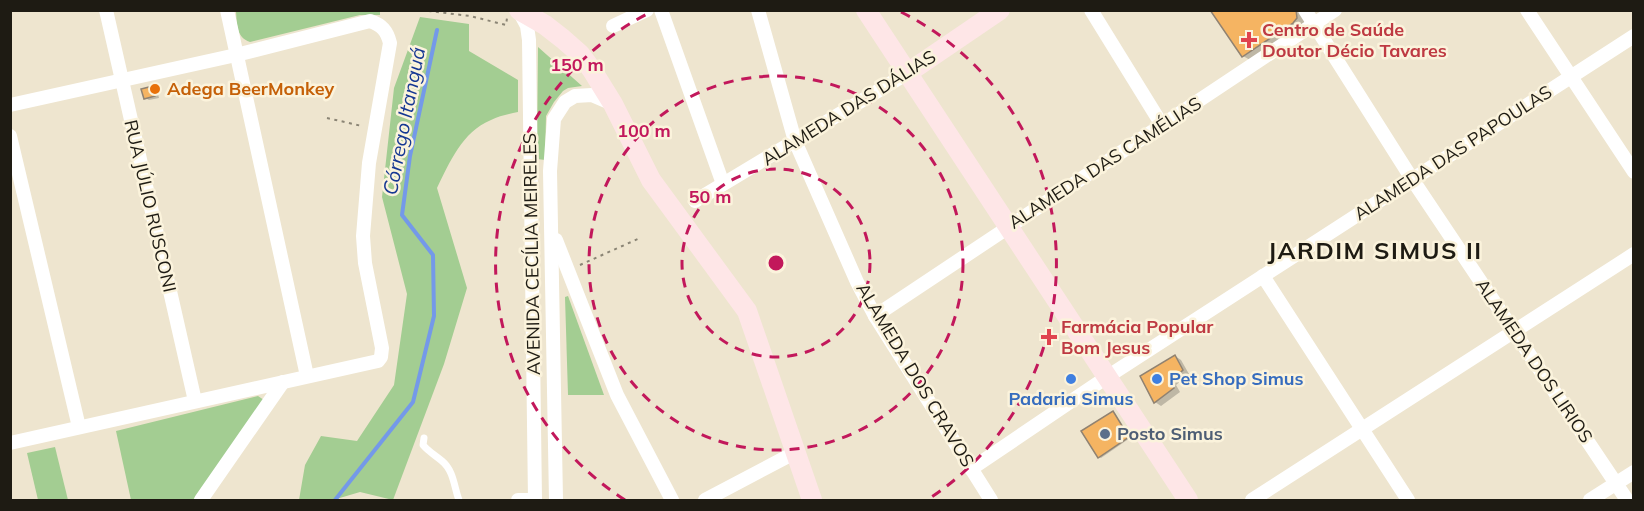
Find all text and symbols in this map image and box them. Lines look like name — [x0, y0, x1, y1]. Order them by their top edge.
place label: Centro de Saúde Doutor Décio Tavares — [1262, 18, 1447, 62]
marker: Centro de Saúde Doutor Décio Tavares — [1240, 31, 1258, 49]
water label: Córrego Itanguá — [377, 45, 430, 197]
street label: ALAMEDA DAS DÁLIAS — [758, 45, 940, 170]
text: 150 m — [550, 53, 604, 76]
place label: Adega BeerMonkey — [167, 77, 335, 100]
street label: ALAMEDA DAS PAPOULAS — [1349, 80, 1556, 225]
marker: Adega BeerMonkey — [148, 82, 162, 96]
street label: ALAMEDA DAS CAMÉLIAS — [1004, 92, 1206, 234]
street label: RUA JÚLIO RUSCONI — [119, 117, 182, 294]
text: 100 m — [617, 119, 671, 142]
street label: AVENIDA CECÍLIA MEIRELES — [518, 133, 545, 375]
text: 50 m — [689, 185, 731, 208]
district label: JARDIM SIMUS II — [1267, 235, 1483, 265]
centre of rings — [766, 253, 786, 273]
street label: ALAMEDA DOS LIRIOS — [1471, 274, 1598, 447]
street label: ALAMEDA DOS CRAVOS — [851, 279, 980, 471]
place label: Farmácia Popular Bom Jesus — [1061, 315, 1214, 359]
marker: Farmácia Popular Bom Jesus — [1042, 330, 1056, 344]
place label: Pet Shop Simus — [1169, 367, 1304, 390]
marker: Padaria Simus — [1064, 372, 1078, 386]
marker: Pet Shop Simus — [1150, 372, 1164, 386]
place label: Padaria Simus — [1008, 387, 1134, 410]
place label: Posto Simus — [1117, 422, 1223, 445]
marker: Posto Simus — [1098, 427, 1112, 441]

